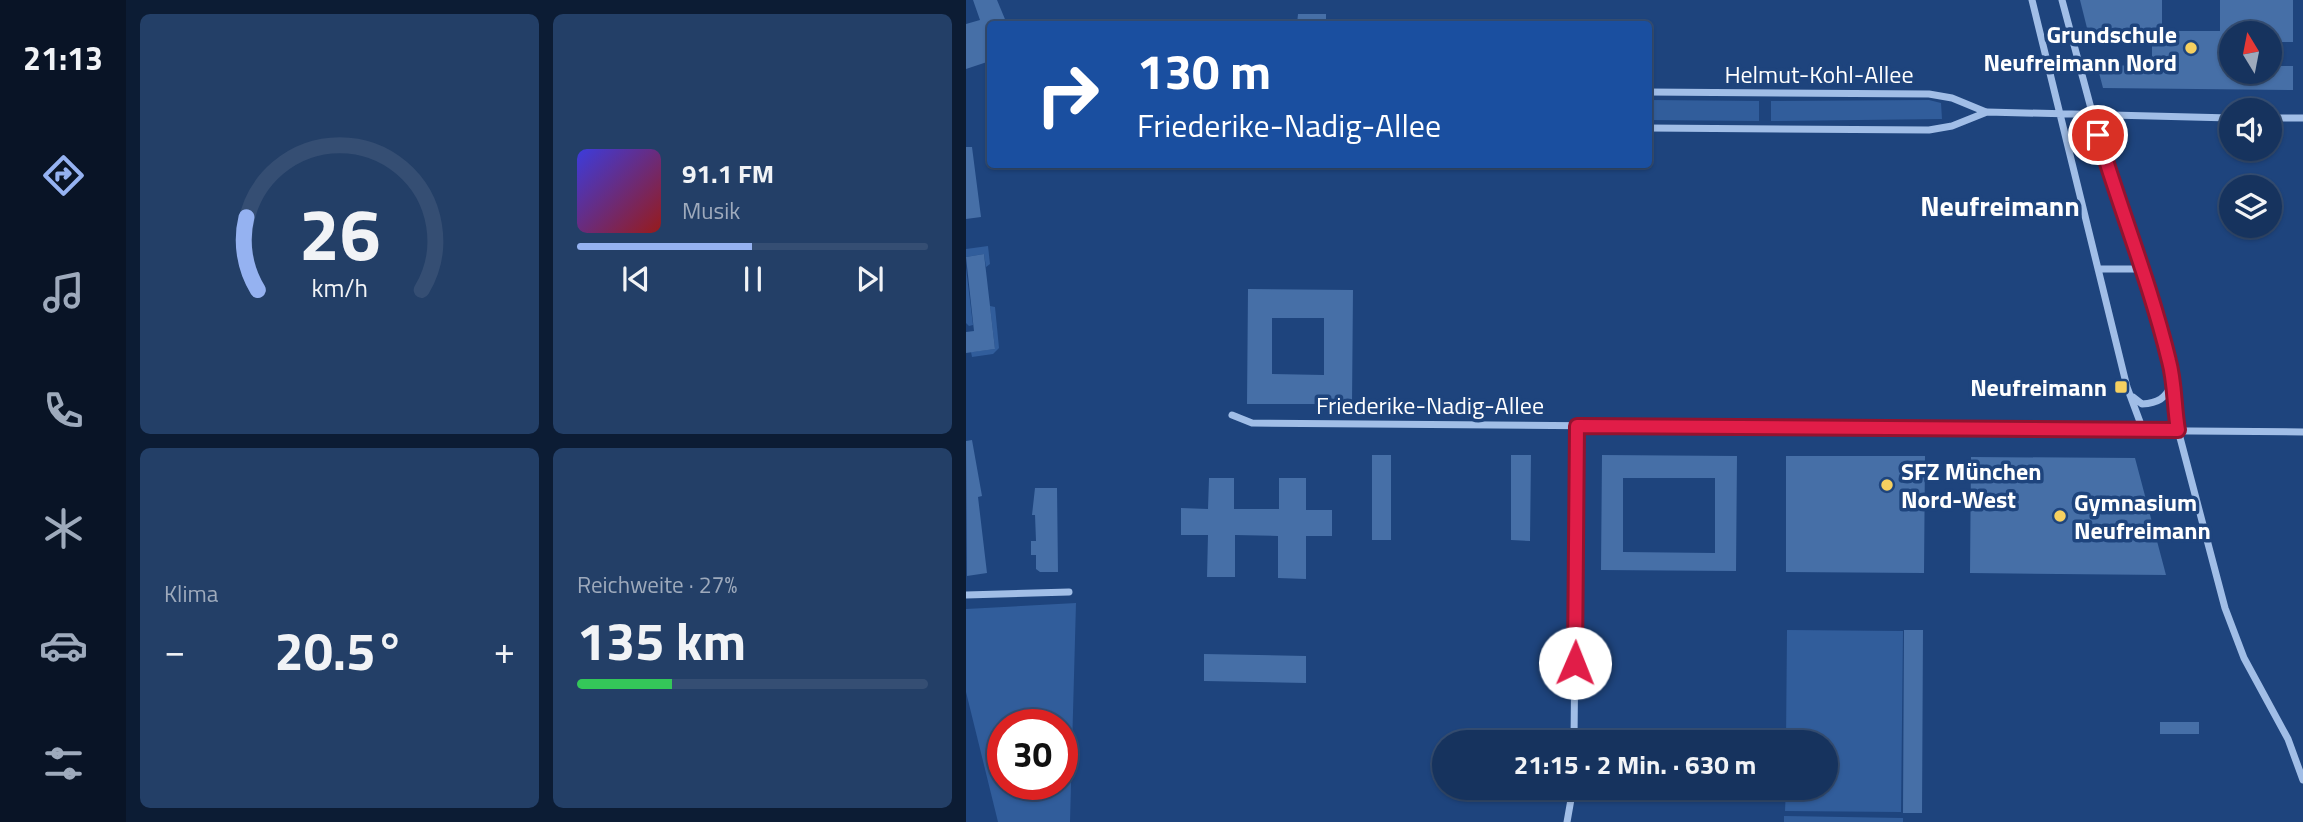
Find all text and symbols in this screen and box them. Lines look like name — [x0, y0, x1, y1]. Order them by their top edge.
place label: Grundschule Neufreimann Nord — [1983, 16, 2177, 80]
north arrow — [2219, 21, 2282, 84]
map controls — [2219, 21, 2282, 238]
text: 130 m — [1137, 33, 1271, 108]
text: 21:13 — [23, 34, 103, 82]
marker: Grundschule Neufreimann Nord — [2183, 40, 2199, 56]
icon: right — [1022, 49, 1113, 140]
street label: Helmut-Kohl-Allee — [1724, 56, 1914, 92]
button: sound — [2219, 98, 2282, 161]
text: Friederike-Nadig-Allee — [1137, 101, 1441, 149]
pin — [2068, 105, 2128, 165]
icon: arrive — [2079, 116, 2117, 154]
icon: directions — [39, 151, 88, 200]
text: 91.1 FM — [682, 154, 774, 193]
button: layers — [2219, 175, 2282, 238]
text: 26 — [299, 178, 380, 288]
district label: Neufreimann — [1920, 184, 2080, 227]
text: Musik — [682, 193, 740, 228]
icon: previous — [617, 260, 655, 298]
icon: pause — [734, 260, 772, 298]
icon: next — [851, 260, 889, 298]
icon: music — [39, 268, 88, 317]
text: km/h — [311, 269, 368, 307]
place label: Neufreimann — [1970, 369, 2107, 405]
marker: Neufreimann — [2113, 379, 2129, 395]
icon: phone — [39, 386, 88, 435]
street label: Friederike-Nadig-Allee — [1316, 387, 1544, 423]
place label: SFZ München Nord-West — [1901, 453, 2041, 517]
marker: SFZ München Nord-West — [1879, 477, 1895, 493]
place label: Gymnasium Neufreimann — [2074, 484, 2211, 548]
icon: climate — [39, 504, 88, 553]
marker: Gymnasium Neufreimann — [2052, 508, 2068, 524]
text: Reichweite · 27% — [577, 567, 737, 602]
text: Klima — [164, 576, 218, 611]
text: 135 km — [577, 601, 746, 680]
text: 20.5° — [275, 611, 404, 690]
icon: car — [39, 621, 88, 670]
text: − — [164, 621, 185, 679]
text: + — [494, 621, 515, 679]
position arrow — [1538, 626, 1612, 700]
speed limit sign: 30 — [987, 709, 1078, 800]
icon: filters — [39, 739, 88, 788]
text: 21:15 · 2 Min. · 630 m — [1514, 745, 1756, 784]

